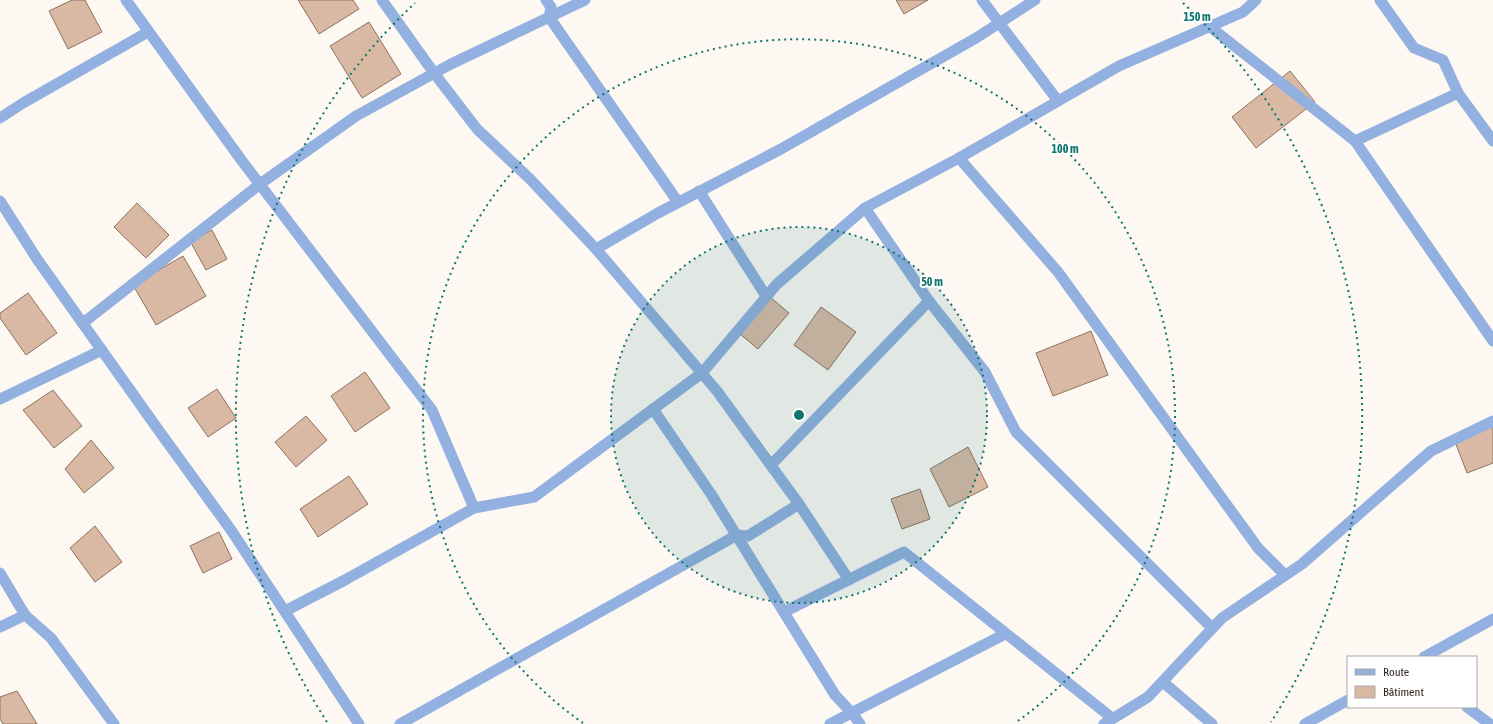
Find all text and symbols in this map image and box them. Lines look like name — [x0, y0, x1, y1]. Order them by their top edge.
text: 150 m — [1183, 10, 1211, 24]
text: 100 m — [1051, 142, 1079, 156]
text: 50 m — [921, 275, 943, 289]
centre of rings — [792, 408, 806, 422]
legend — [1347, 656, 1477, 708]
text: Route — [1383, 665, 1409, 679]
text: Bâtiment — [1383, 685, 1424, 699]

